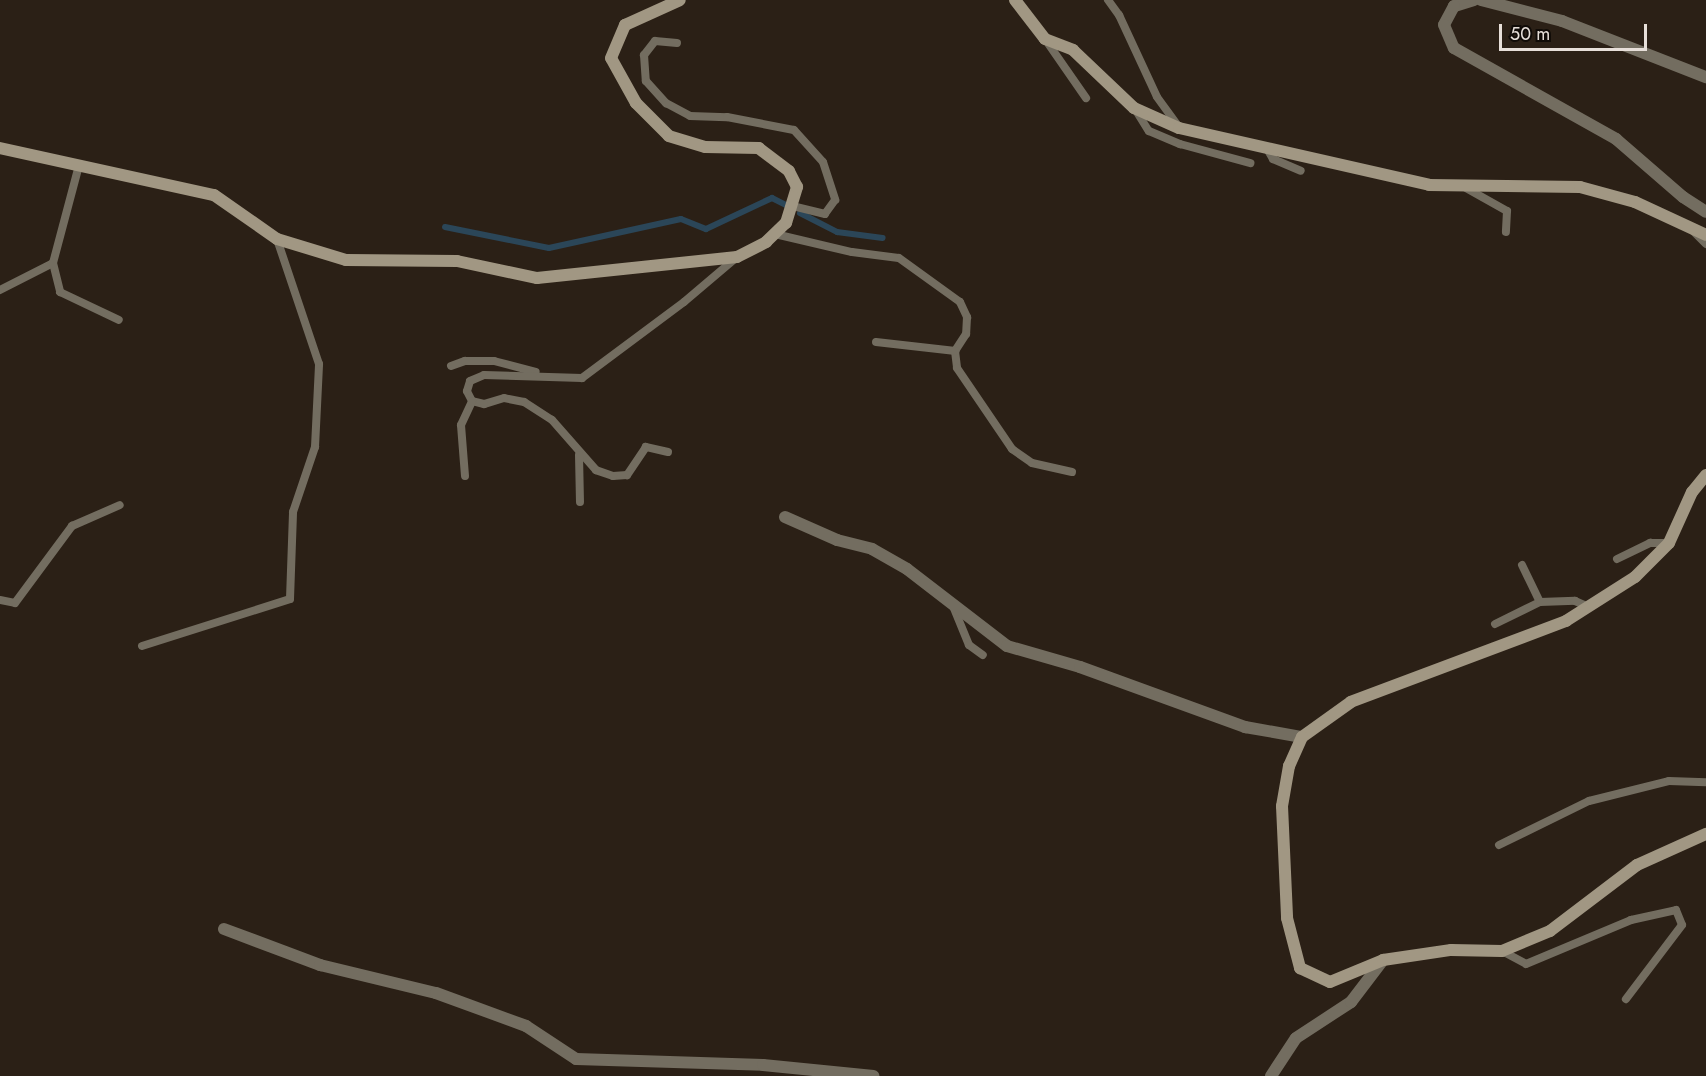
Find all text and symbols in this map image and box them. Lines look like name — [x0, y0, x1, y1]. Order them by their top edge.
scale bar — [1502, 12, 1650, 50]
text: 50 m — [1510, 21, 1550, 47]

